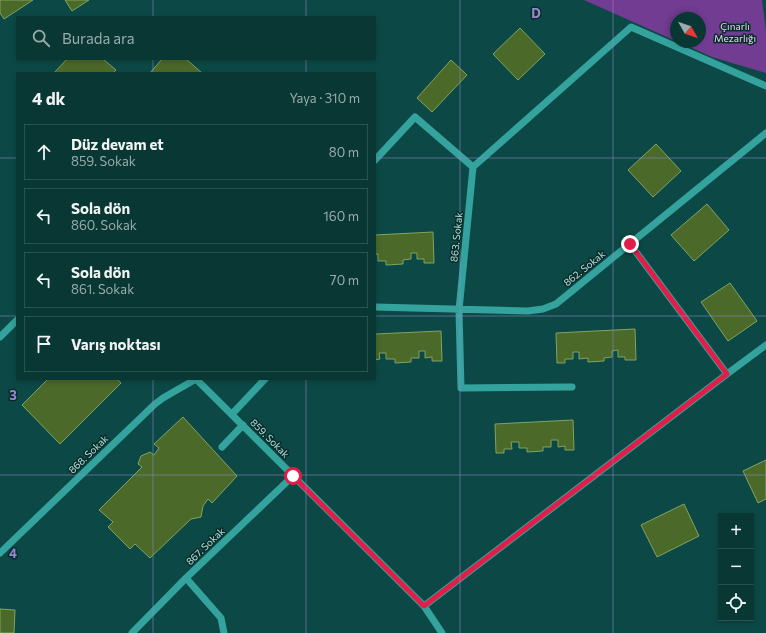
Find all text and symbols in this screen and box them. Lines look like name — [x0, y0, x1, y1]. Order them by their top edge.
text: D — [531, 5, 541, 21]
north arrow — [670, 12, 706, 48]
search box — [16, 16, 376, 60]
park label: Çınarlı Mezarlığı — [714, 20, 756, 44]
icon: search — [30, 27, 52, 49]
text: Burada ara — [62, 29, 135, 47]
text: 4 dk — [32, 88, 65, 109]
text: Yaya · 310 m — [289, 90, 360, 106]
text: Düz devam et — [71, 135, 164, 153]
icon: ahead — [33, 141, 55, 163]
text: 80 m — [329, 144, 359, 160]
text: 859. Sokak — [71, 153, 136, 169]
text: Sola dön — [71, 199, 130, 217]
icon: left — [33, 205, 55, 227]
text: 160 m — [323, 208, 359, 224]
street label: 863. Sokak — [447, 211, 465, 262]
text: 860. Sokak — [71, 217, 137, 233]
route end — [621, 235, 639, 253]
street label: 862. Sokak — [561, 247, 608, 288]
text: Sola dön — [71, 263, 130, 281]
icon: left — [33, 269, 55, 291]
text: 70 m — [330, 272, 359, 288]
text: 861. Sokak — [71, 281, 134, 297]
icon: arrive — [33, 333, 55, 355]
text: Varış noktası — [71, 335, 161, 353]
text: 3 — [9, 387, 17, 403]
street label: 859. Sokak — [248, 416, 292, 460]
street label: 868. Sokak — [66, 432, 111, 476]
route start — [284, 467, 302, 485]
map controls — [718, 513, 754, 621]
button: + — [718, 513, 754, 549]
street label: 867. Sokak — [183, 524, 227, 567]
text: 4 — [9, 545, 17, 561]
button: − — [718, 549, 754, 585]
button: locate — [718, 585, 754, 621]

